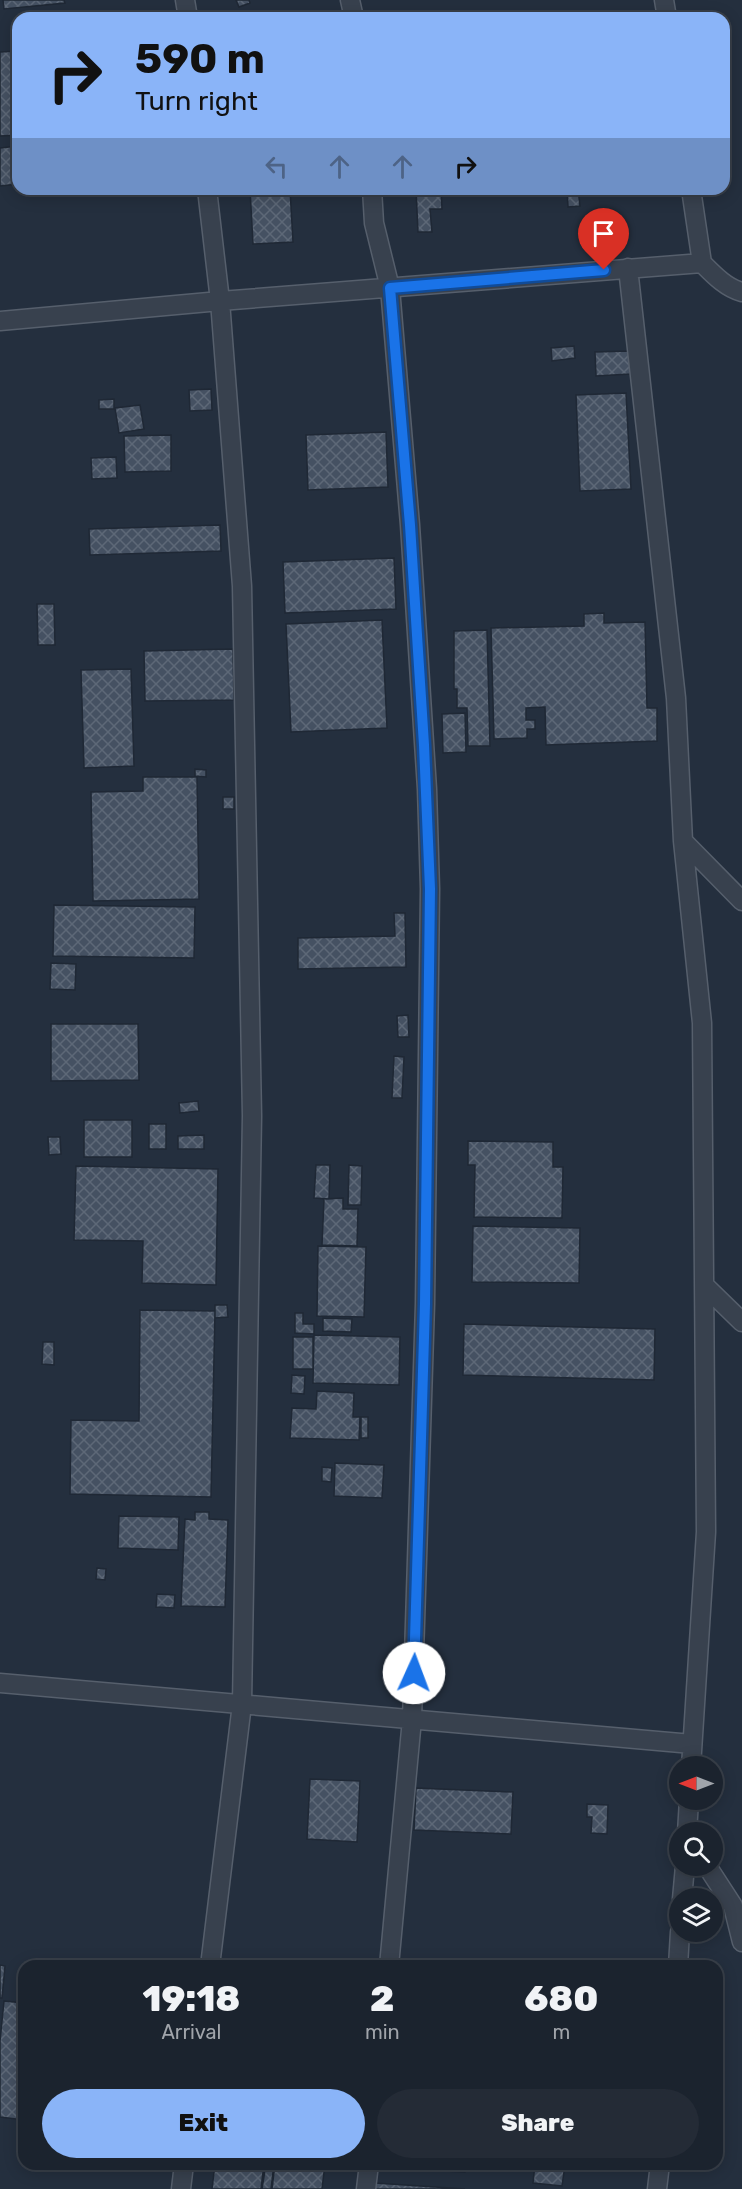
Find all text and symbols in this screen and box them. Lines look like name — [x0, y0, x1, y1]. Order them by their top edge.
text: 590 m — [135, 34, 265, 84]
icon: right — [36, 36, 114, 114]
text: Turn right — [135, 85, 258, 117]
icon: left — [260, 150, 293, 183]
icon: ahead — [323, 150, 356, 183]
icon: ahead — [386, 150, 419, 183]
icon: right — [449, 150, 482, 183]
pin — [578, 208, 629, 270]
icon: arrive — [587, 217, 620, 250]
position arrow — [382, 1641, 446, 1705]
north arrow — [669, 1756, 723, 1810]
map controls — [669, 1756, 723, 1942]
button: search — [669, 1822, 723, 1876]
button: layers — [669, 1888, 723, 1942]
text: 19:18 — [143, 1977, 240, 2020]
text: 2 — [370, 1977, 394, 2020]
text: 680 — [524, 1977, 598, 2020]
text: Arrival — [161, 2020, 221, 2044]
text: min — [365, 2020, 400, 2044]
text: m — [552, 2020, 570, 2044]
button: Exit — [42, 2089, 365, 2158]
button: Share — [377, 2089, 699, 2158]

